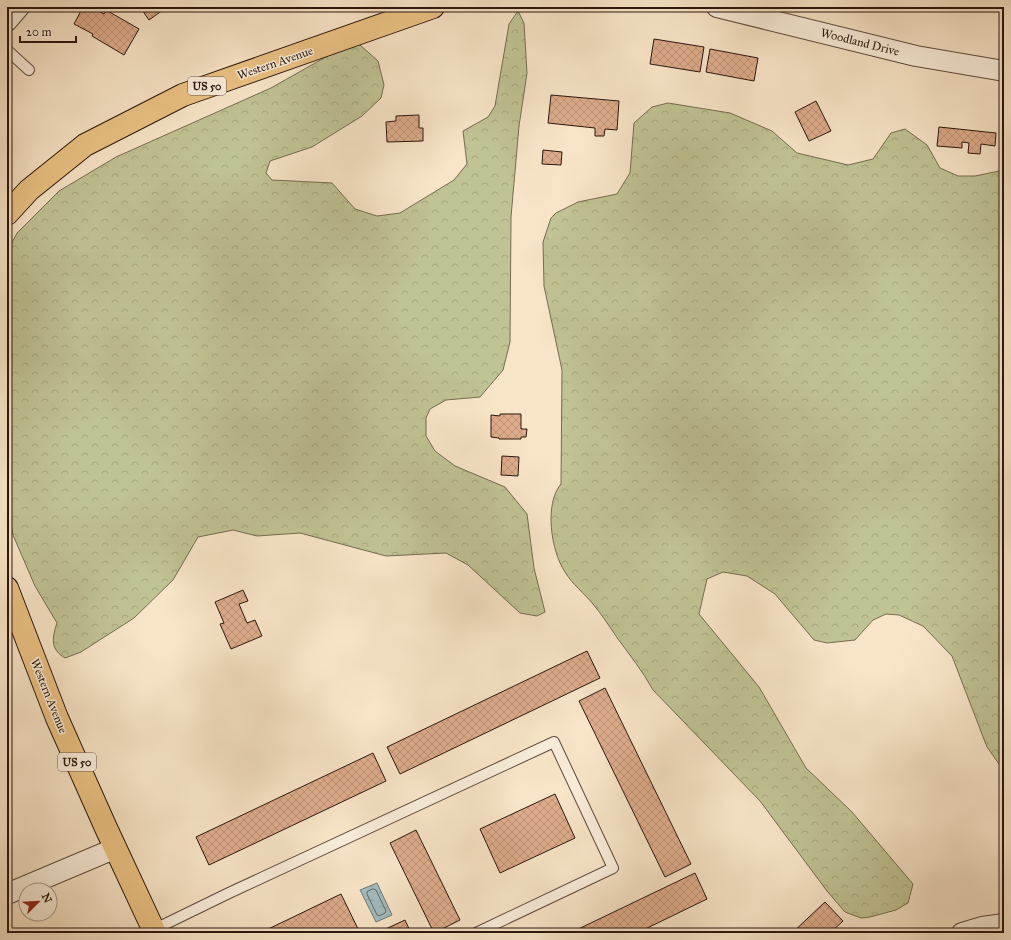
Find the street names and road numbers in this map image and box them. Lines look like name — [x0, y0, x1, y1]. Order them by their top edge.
street label: Woodland Drive — [819, 25, 901, 59]
street label: Western Avenue — [235, 43, 315, 83]
road number: US 50 — [188, 77, 226, 95]
street label: Western Avenue — [28, 657, 70, 735]
road number: US 50 — [58, 753, 96, 771]

